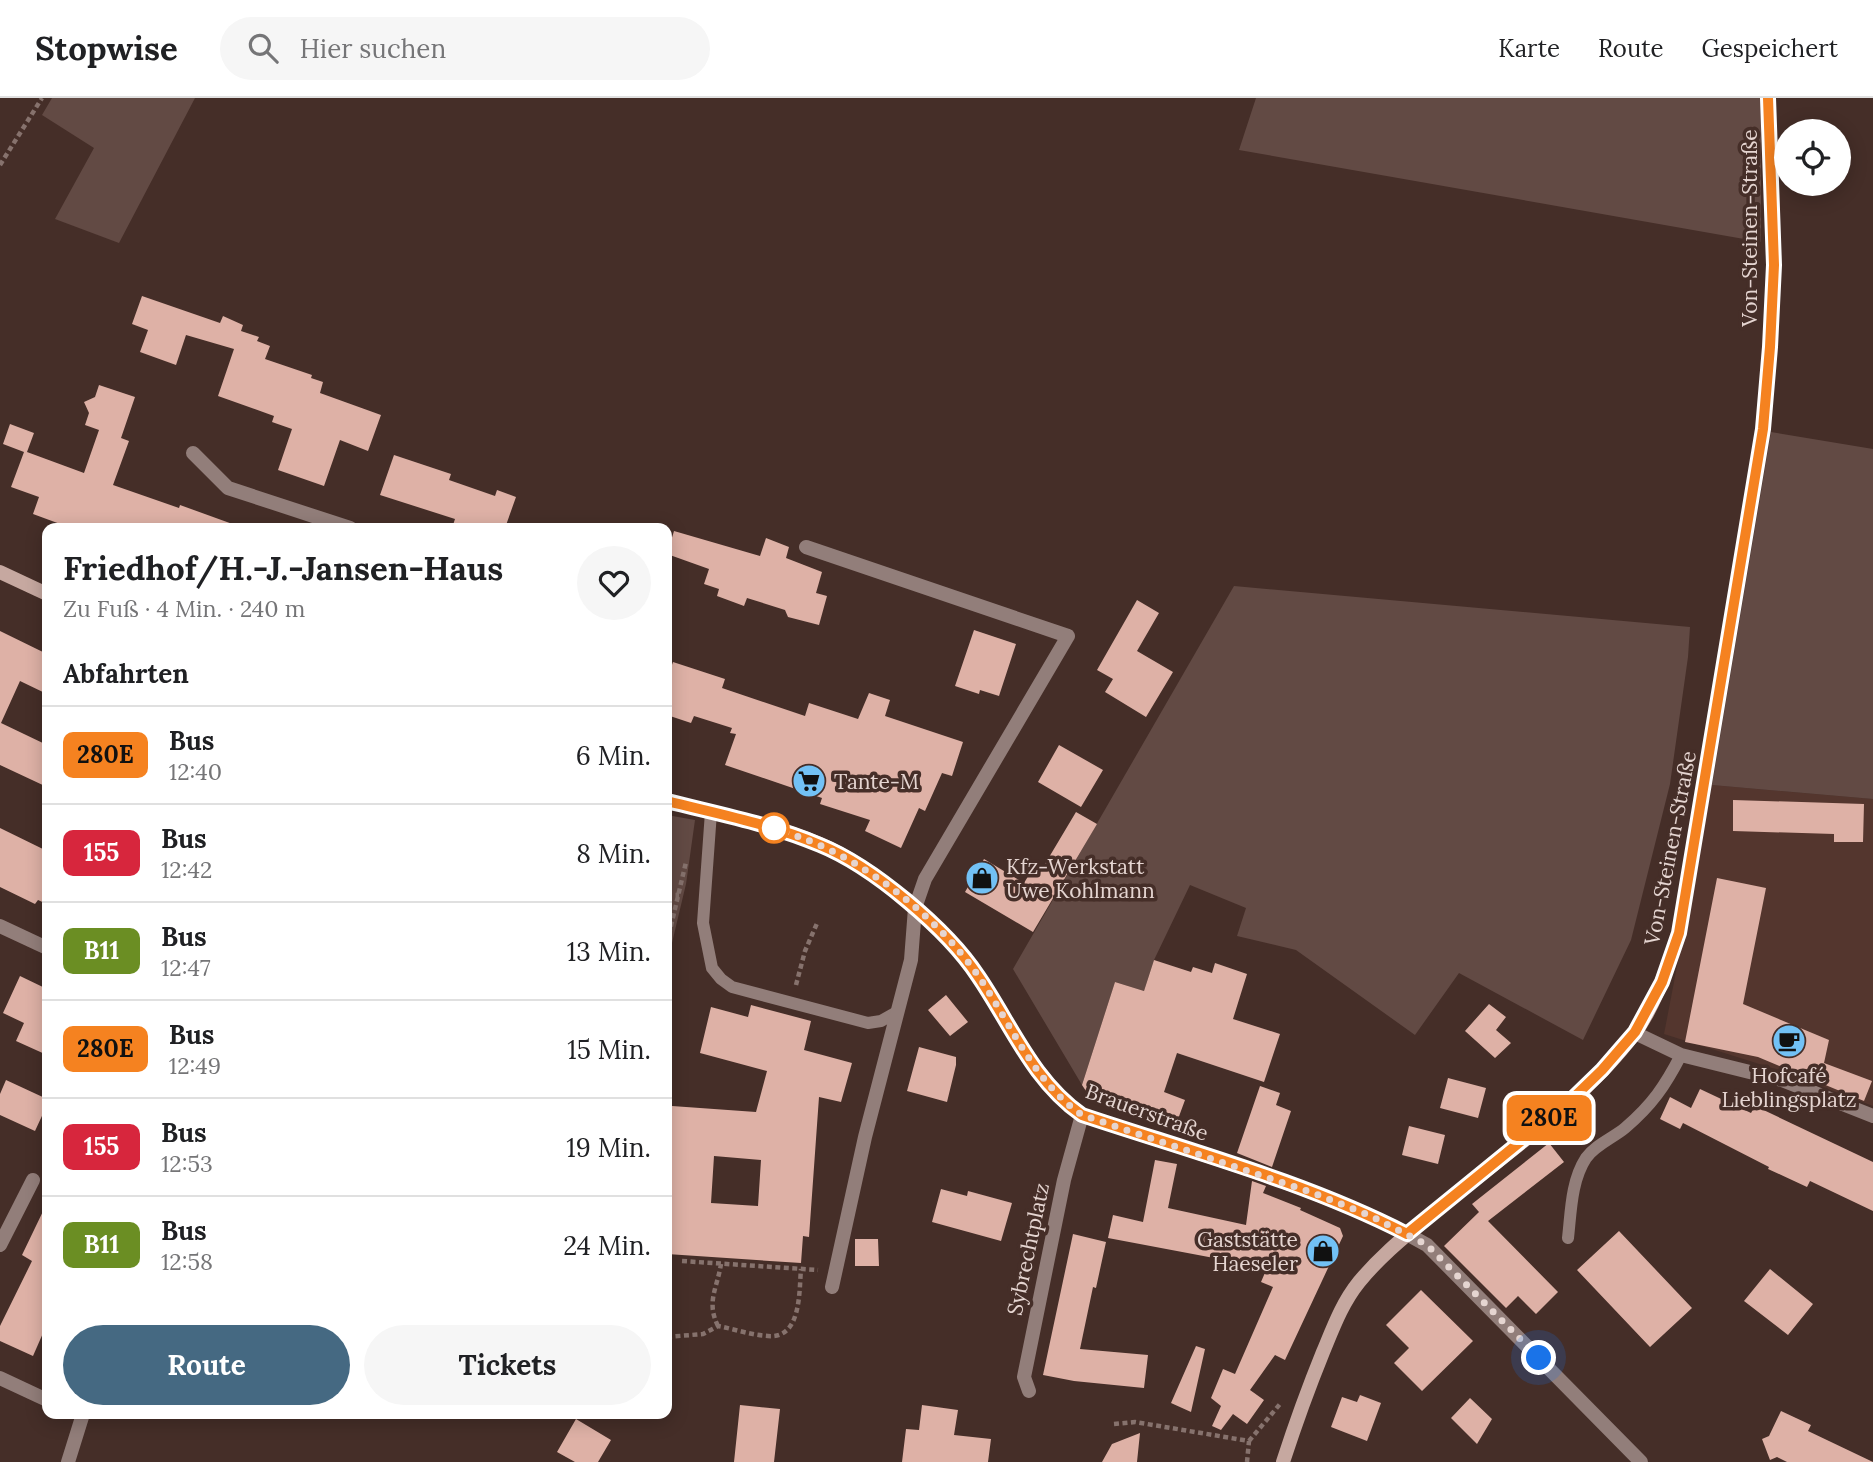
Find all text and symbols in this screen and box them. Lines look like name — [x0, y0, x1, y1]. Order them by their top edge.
search box — [220, 17, 710, 80]
text: Stopwise — [35, 27, 178, 69]
icon: search — [244, 29, 282, 67]
text: Hier suchen — [300, 32, 446, 65]
text: Karte — [1498, 33, 1560, 64]
text: Route — [1598, 33, 1664, 64]
text: Gespeichert — [1702, 33, 1838, 64]
map controls — [1774, 119, 1851, 196]
button: locate — [1774, 119, 1851, 196]
street label: Von-Steinen-Straße — [1736, 129, 1763, 328]
button: heart — [577, 546, 651, 620]
text: Friedhof/H.-J.-Jansen-Haus — [63, 547, 503, 589]
text: Zu Fuß · 4 Min. · 240 m — [63, 594, 305, 623]
text: Abfahrten — [63, 657, 189, 690]
text: Bus — [169, 724, 214, 757]
text: 280E — [77, 739, 134, 770]
text: 6 Min. — [576, 739, 651, 772]
street label: Von-Steinen-Straße — [1638, 749, 1702, 948]
text: 12:40 — [169, 757, 222, 786]
supermarket icon: Tante-M — [790, 762, 828, 800]
place label: Tante-M — [834, 768, 919, 795]
unlabelled marker — [759, 813, 789, 843]
text: Bus — [161, 822, 207, 855]
text: 155 — [84, 837, 119, 868]
text: 8 Min. — [576, 837, 651, 870]
place label: Kfz-Werkstatt Uwe Kohlmann — [1006, 853, 1155, 904]
text: 12:42 — [161, 855, 212, 884]
shop icon: Kfz-Werkstatt Uwe Kohlmann — [963, 859, 1001, 897]
text: Bus — [161, 920, 207, 953]
text: B11 — [84, 935, 119, 966]
text: 13 Min. — [567, 935, 651, 968]
text: 12:47 — [161, 953, 211, 982]
text: Bus — [169, 1018, 214, 1051]
cafe icon: Hofcafé Lieblingsplatz — [1770, 1022, 1808, 1060]
text: 280E — [77, 1033, 134, 1064]
text: 15 Min. — [567, 1033, 651, 1066]
text: 12:49 — [169, 1051, 221, 1080]
place label: Hofcafé Lieblingsplatz — [1721, 1062, 1857, 1113]
street label: Brauerstraße — [1082, 1077, 1212, 1147]
line badge: 280E — [1500, 1095, 1598, 1141]
text: 280E — [1521, 1102, 1577, 1133]
text: Bus — [161, 1116, 207, 1149]
text: 155 — [84, 1131, 119, 1162]
text: 19 Min. — [566, 1131, 651, 1164]
text: 12:53 — [161, 1149, 213, 1178]
street label: Sybrechtplatz — [1001, 1180, 1055, 1318]
text: Bus — [161, 1214, 207, 1247]
place label: Gaststätte Haeseler — [1197, 1226, 1298, 1277]
text: B11 — [84, 1229, 119, 1260]
text: 24 Min. — [563, 1229, 651, 1262]
shop icon: Gaststätte Haeseler — [1304, 1232, 1342, 1270]
text: 12:58 — [161, 1247, 213, 1276]
button: Route — [63, 1325, 350, 1405]
button: Tickets — [364, 1325, 651, 1405]
your location — [1521, 1340, 1556, 1375]

